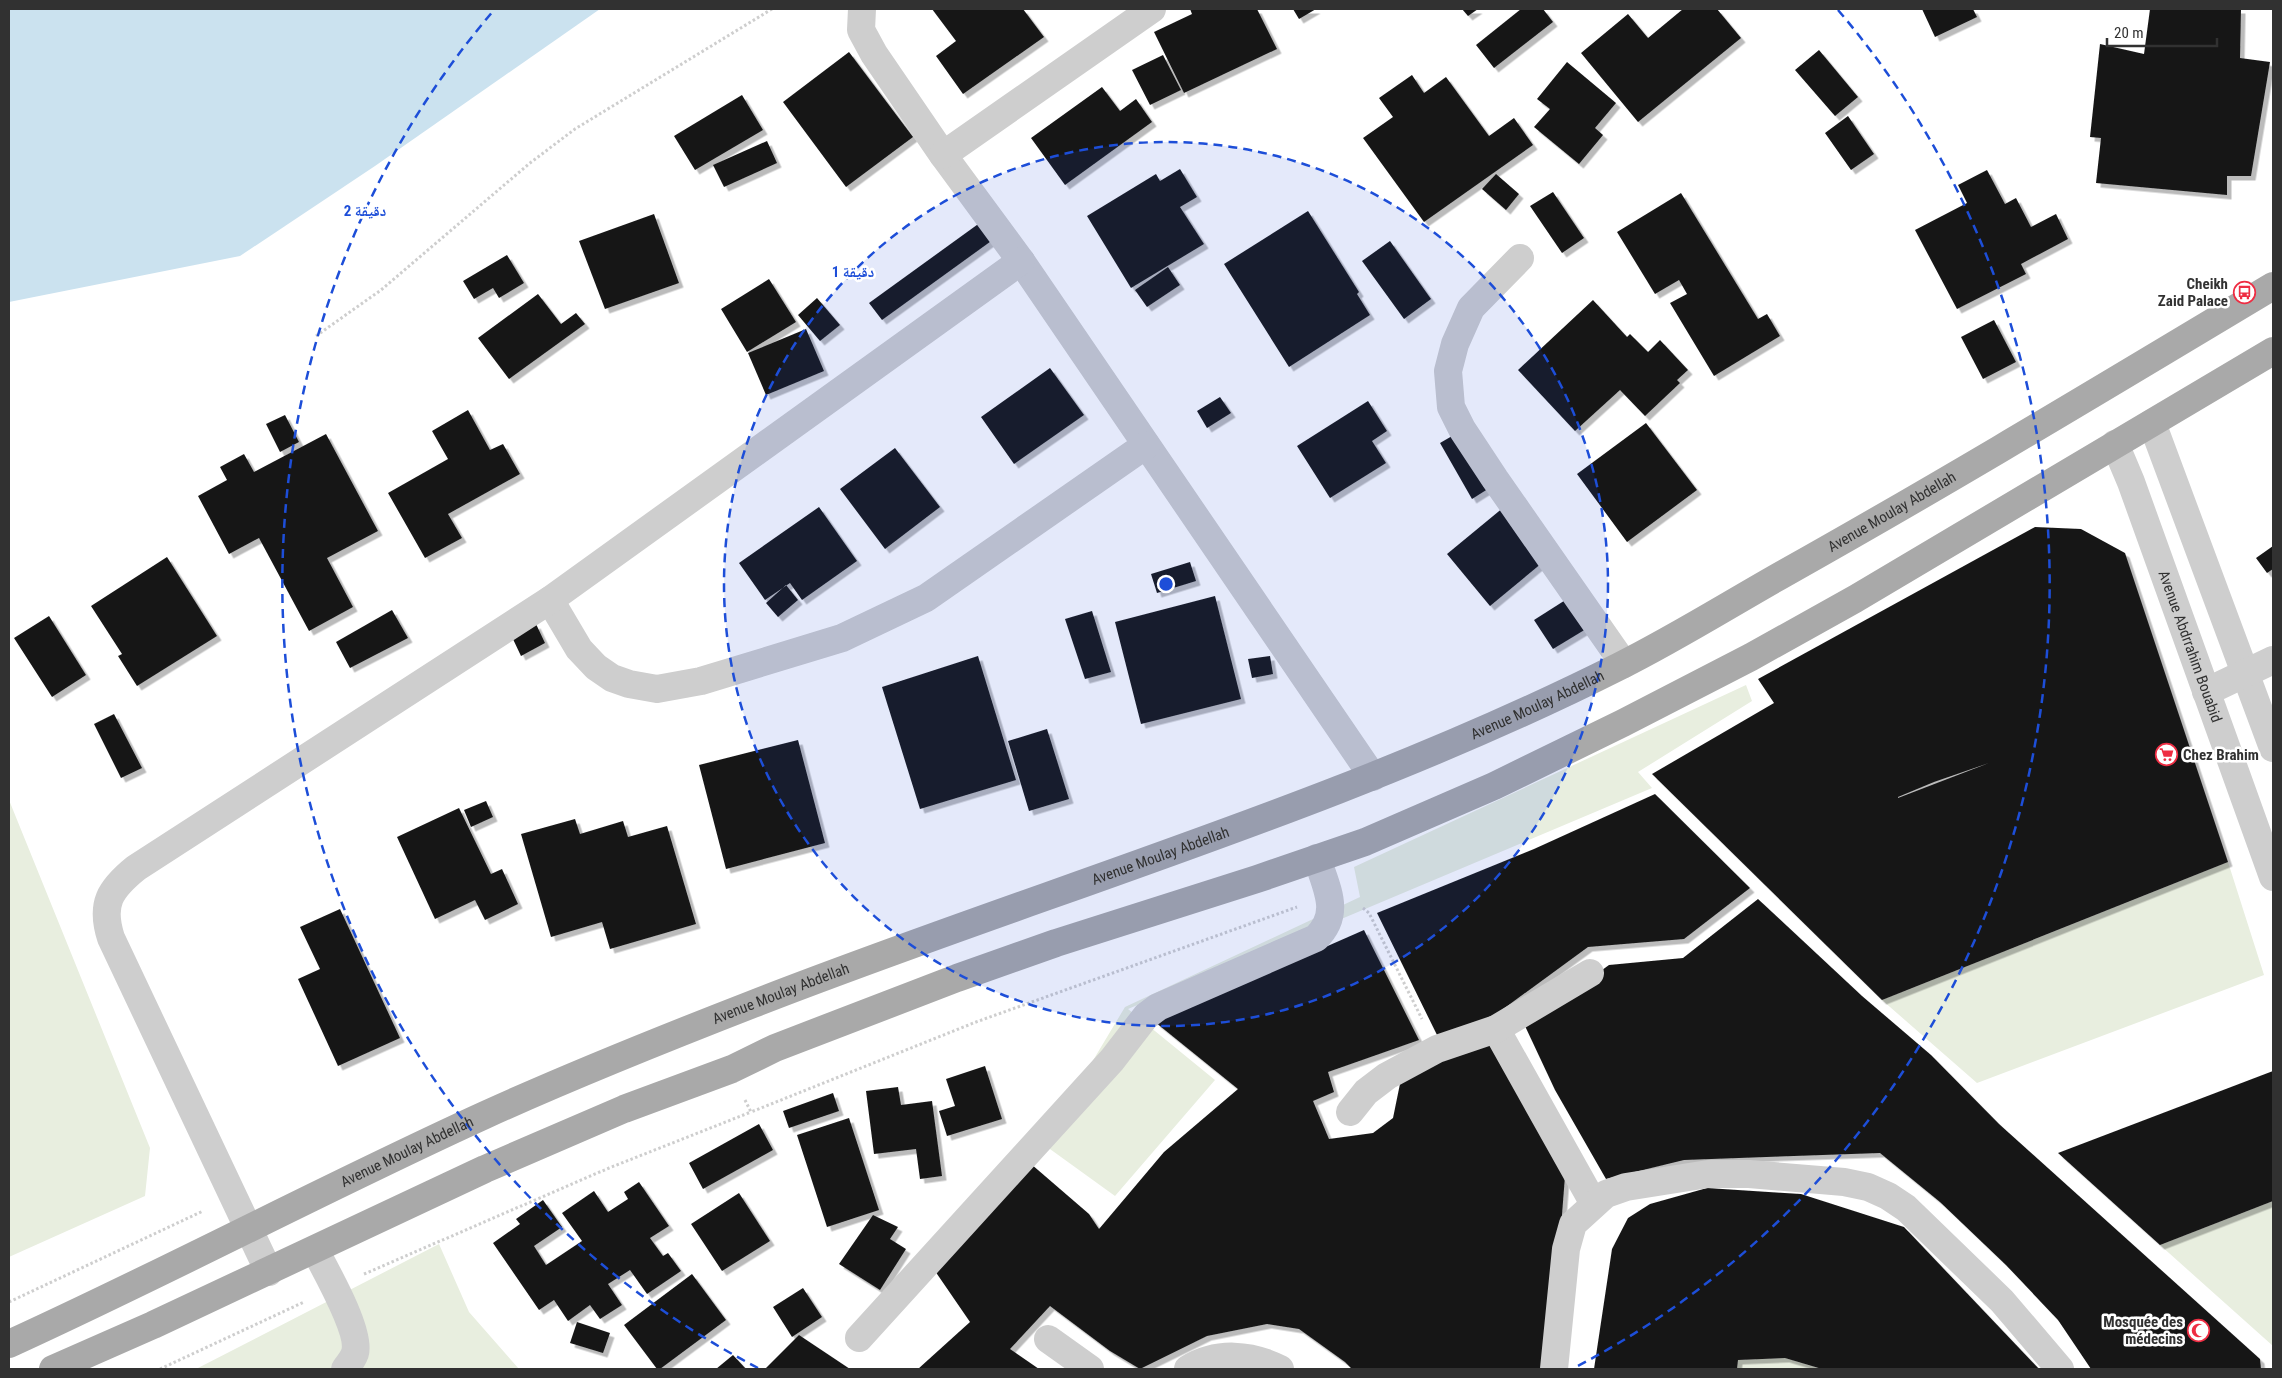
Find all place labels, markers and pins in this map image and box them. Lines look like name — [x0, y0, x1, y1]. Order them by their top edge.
place label: Cheikh Zaid Palace — [2158, 275, 2228, 310]
bus stop icon: Cheikh Zaid Palace — [2232, 281, 2256, 305]
centre of rings — [1157, 575, 1175, 593]
supermarket icon: Chez Brahim — [2155, 743, 2179, 767]
place label: Chez Brahim — [2183, 746, 2259, 764]
place label: Mosquée des médecins — [2103, 1313, 2183, 1348]
mosque icon: Mosquée des médecins — [2187, 1319, 2211, 1343]

